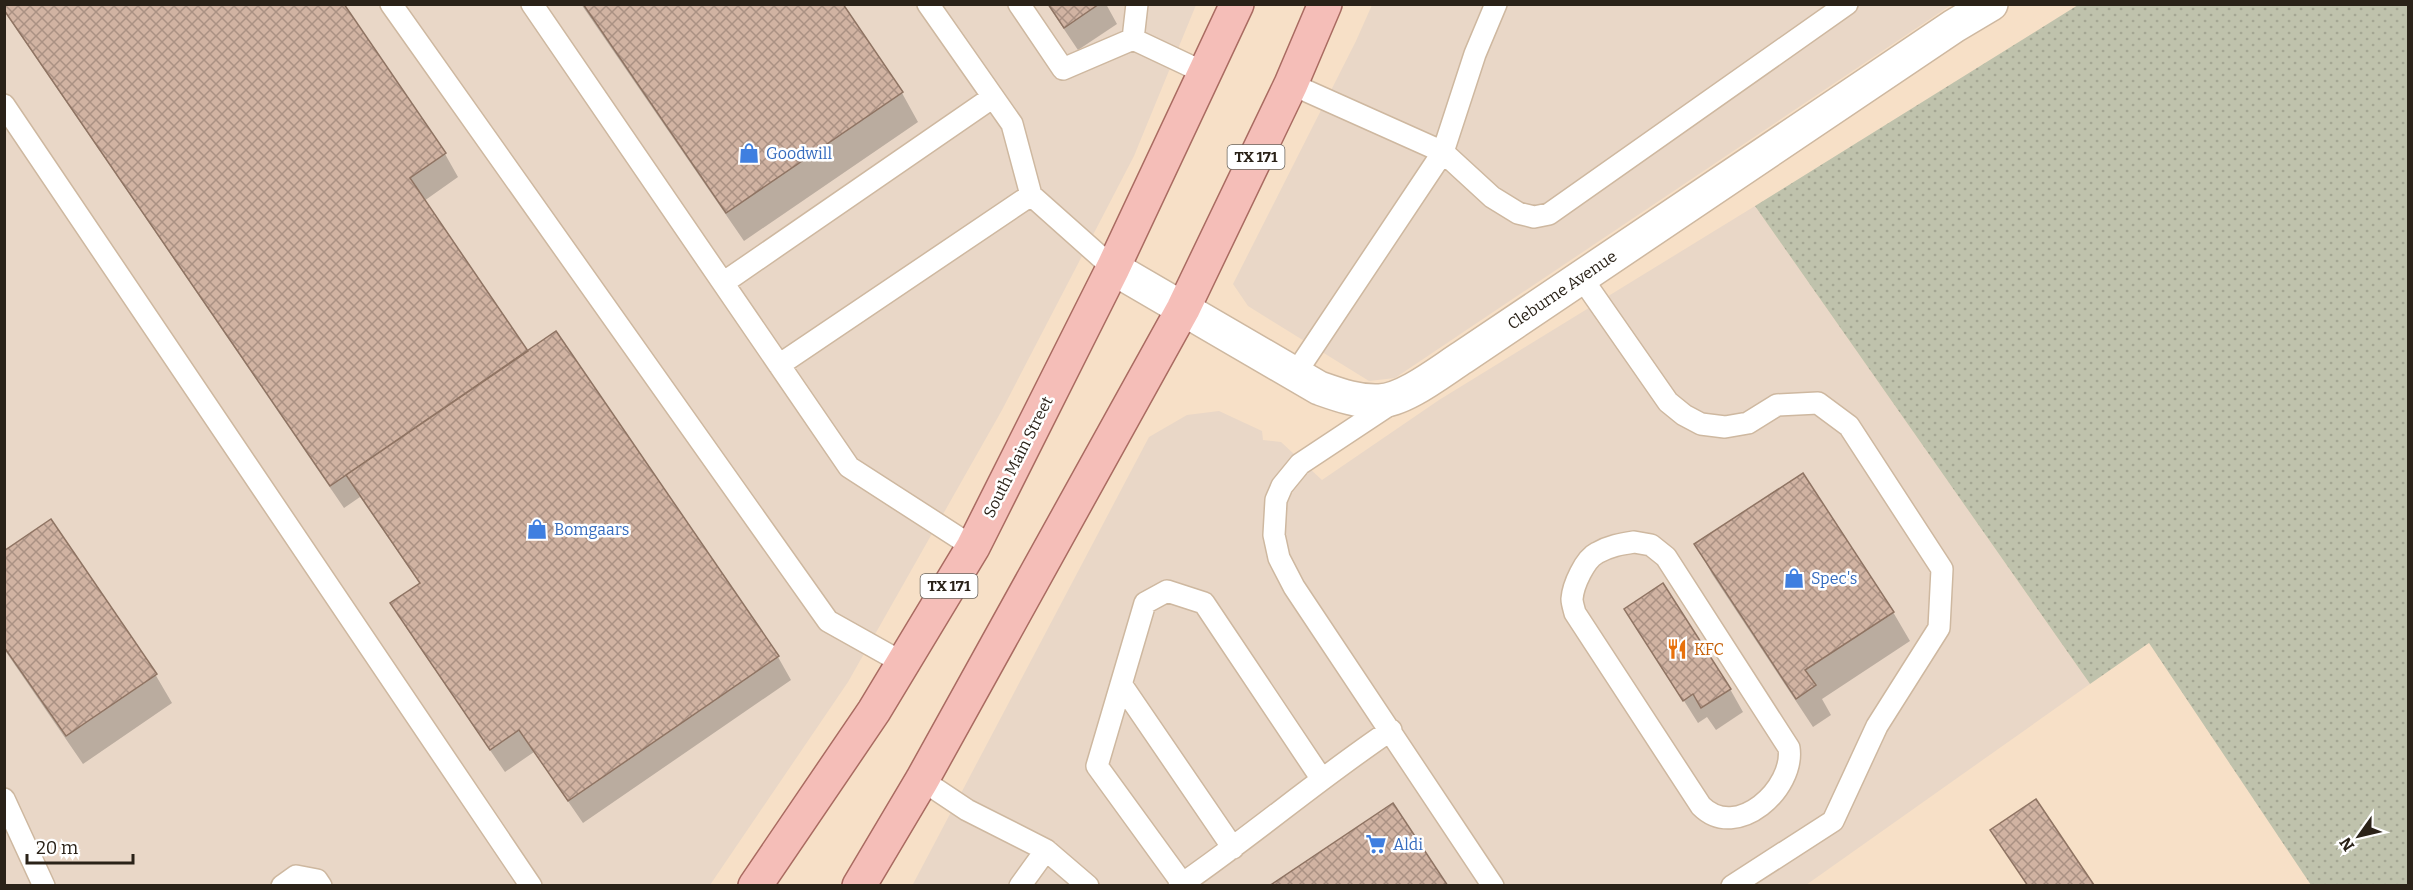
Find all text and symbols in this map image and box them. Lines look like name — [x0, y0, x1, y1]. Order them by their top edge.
shop icon: Goodwill — [737, 141, 761, 165]
place label: Goodwill — [766, 144, 832, 163]
road number: TX 171 — [1228, 145, 1284, 169]
street label: Cleburne Avenue — [1504, 246, 1620, 334]
street label: South Main Street — [979, 393, 1057, 521]
shop icon: Bomgaars — [525, 517, 549, 541]
place label: Bomgaars — [554, 520, 629, 539]
shop icon: Spec's — [1782, 566, 1806, 590]
place label: Spec's — [1811, 569, 1857, 588]
road number: TX 171 — [920, 574, 978, 598]
restaurant icon: KFC — [1665, 637, 1689, 661]
place label: KFC — [1694, 640, 1724, 659]
north arrow — [2329, 806, 2389, 866]
scale bar — [27, 827, 134, 865]
supermarket icon: Aldi — [1364, 832, 1388, 856]
text: N — [2336, 834, 2358, 855]
place label: Aldi — [1393, 835, 1423, 854]
text: 20 m — [36, 837, 78, 859]

